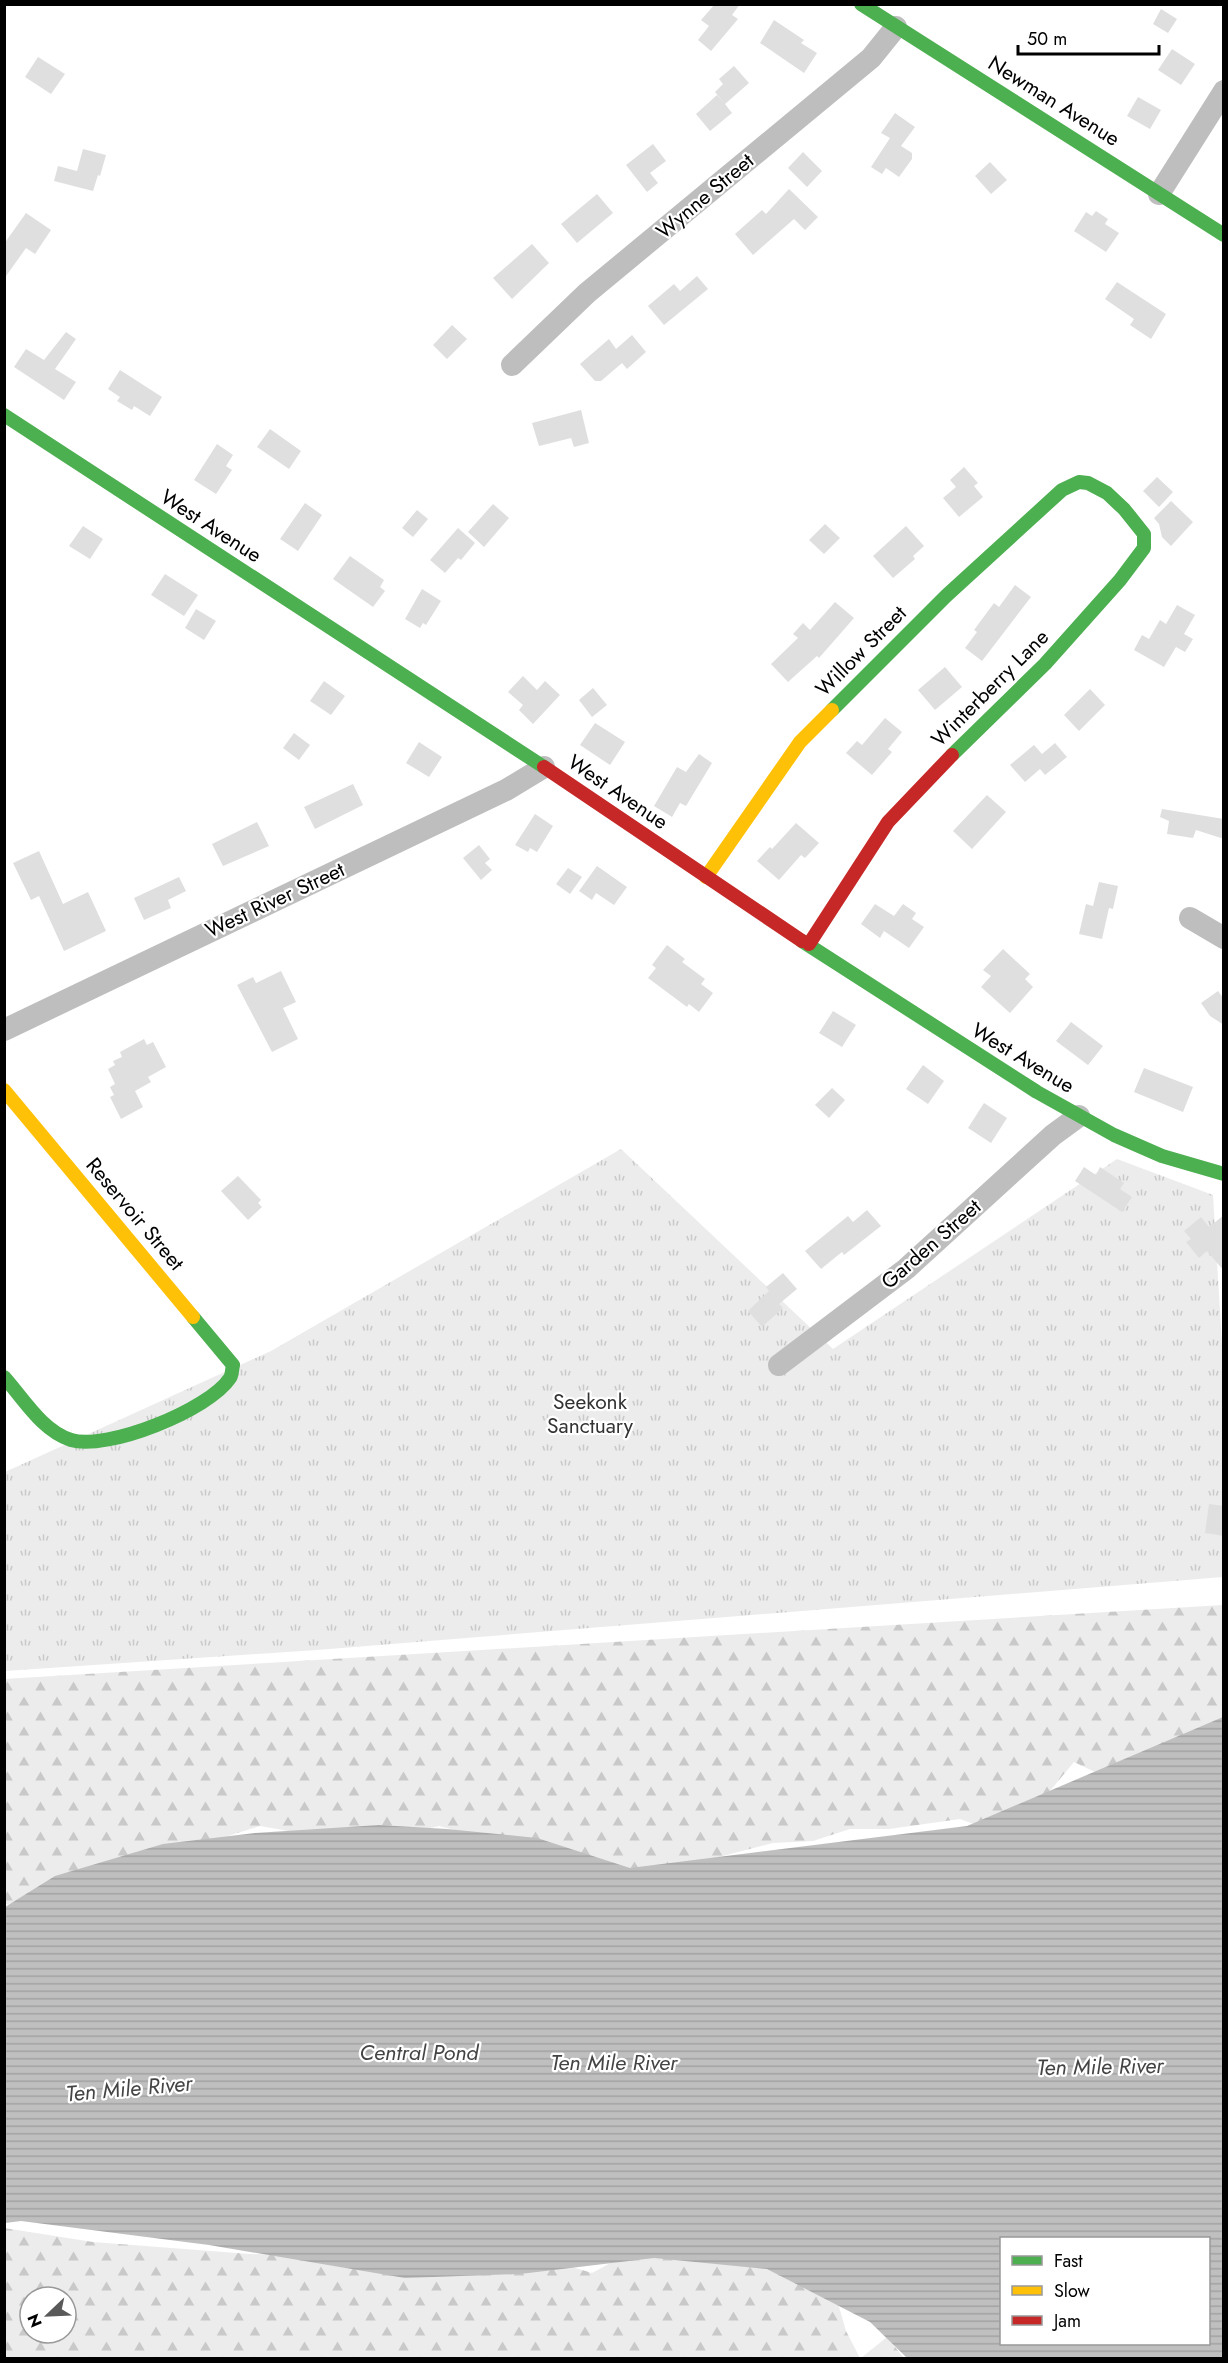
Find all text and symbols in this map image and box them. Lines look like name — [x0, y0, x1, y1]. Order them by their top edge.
scale bar — [1018, 18, 1159, 56]
text: 50 m — [1027, 26, 1067, 52]
street label: Newman Avenue — [982, 48, 1126, 154]
street label: Wynne Street — [650, 146, 760, 246]
street label: West Avenue — [155, 482, 268, 570]
street label: Willow Street — [809, 599, 913, 703]
street label: Winterberry Lane — [925, 622, 1056, 753]
street label: West Avenue — [562, 747, 674, 837]
street label: West River Street — [201, 855, 349, 945]
street label: West Avenue — [966, 1015, 1080, 1101]
street label: Reservoir Street — [79, 1151, 191, 1277]
street label: Garden Street — [874, 1192, 988, 1296]
park label: Seekonk Sanctuary — [547, 1387, 634, 1441]
water label: Central Pond — [359, 2036, 480, 2068]
water label: Ten Mile River — [551, 2046, 679, 2078]
water label: Ten Mile River — [1036, 2049, 1165, 2083]
water label: Ten Mile River — [64, 2066, 195, 2109]
legend — [1000, 2237, 1210, 2345]
text: Fast — [1054, 2248, 1083, 2274]
text: Slow — [1054, 2278, 1091, 2304]
north arrow — [18, 2285, 78, 2345]
text: Jam — [1052, 2308, 1081, 2334]
text: N — [22, 2310, 48, 2331]

